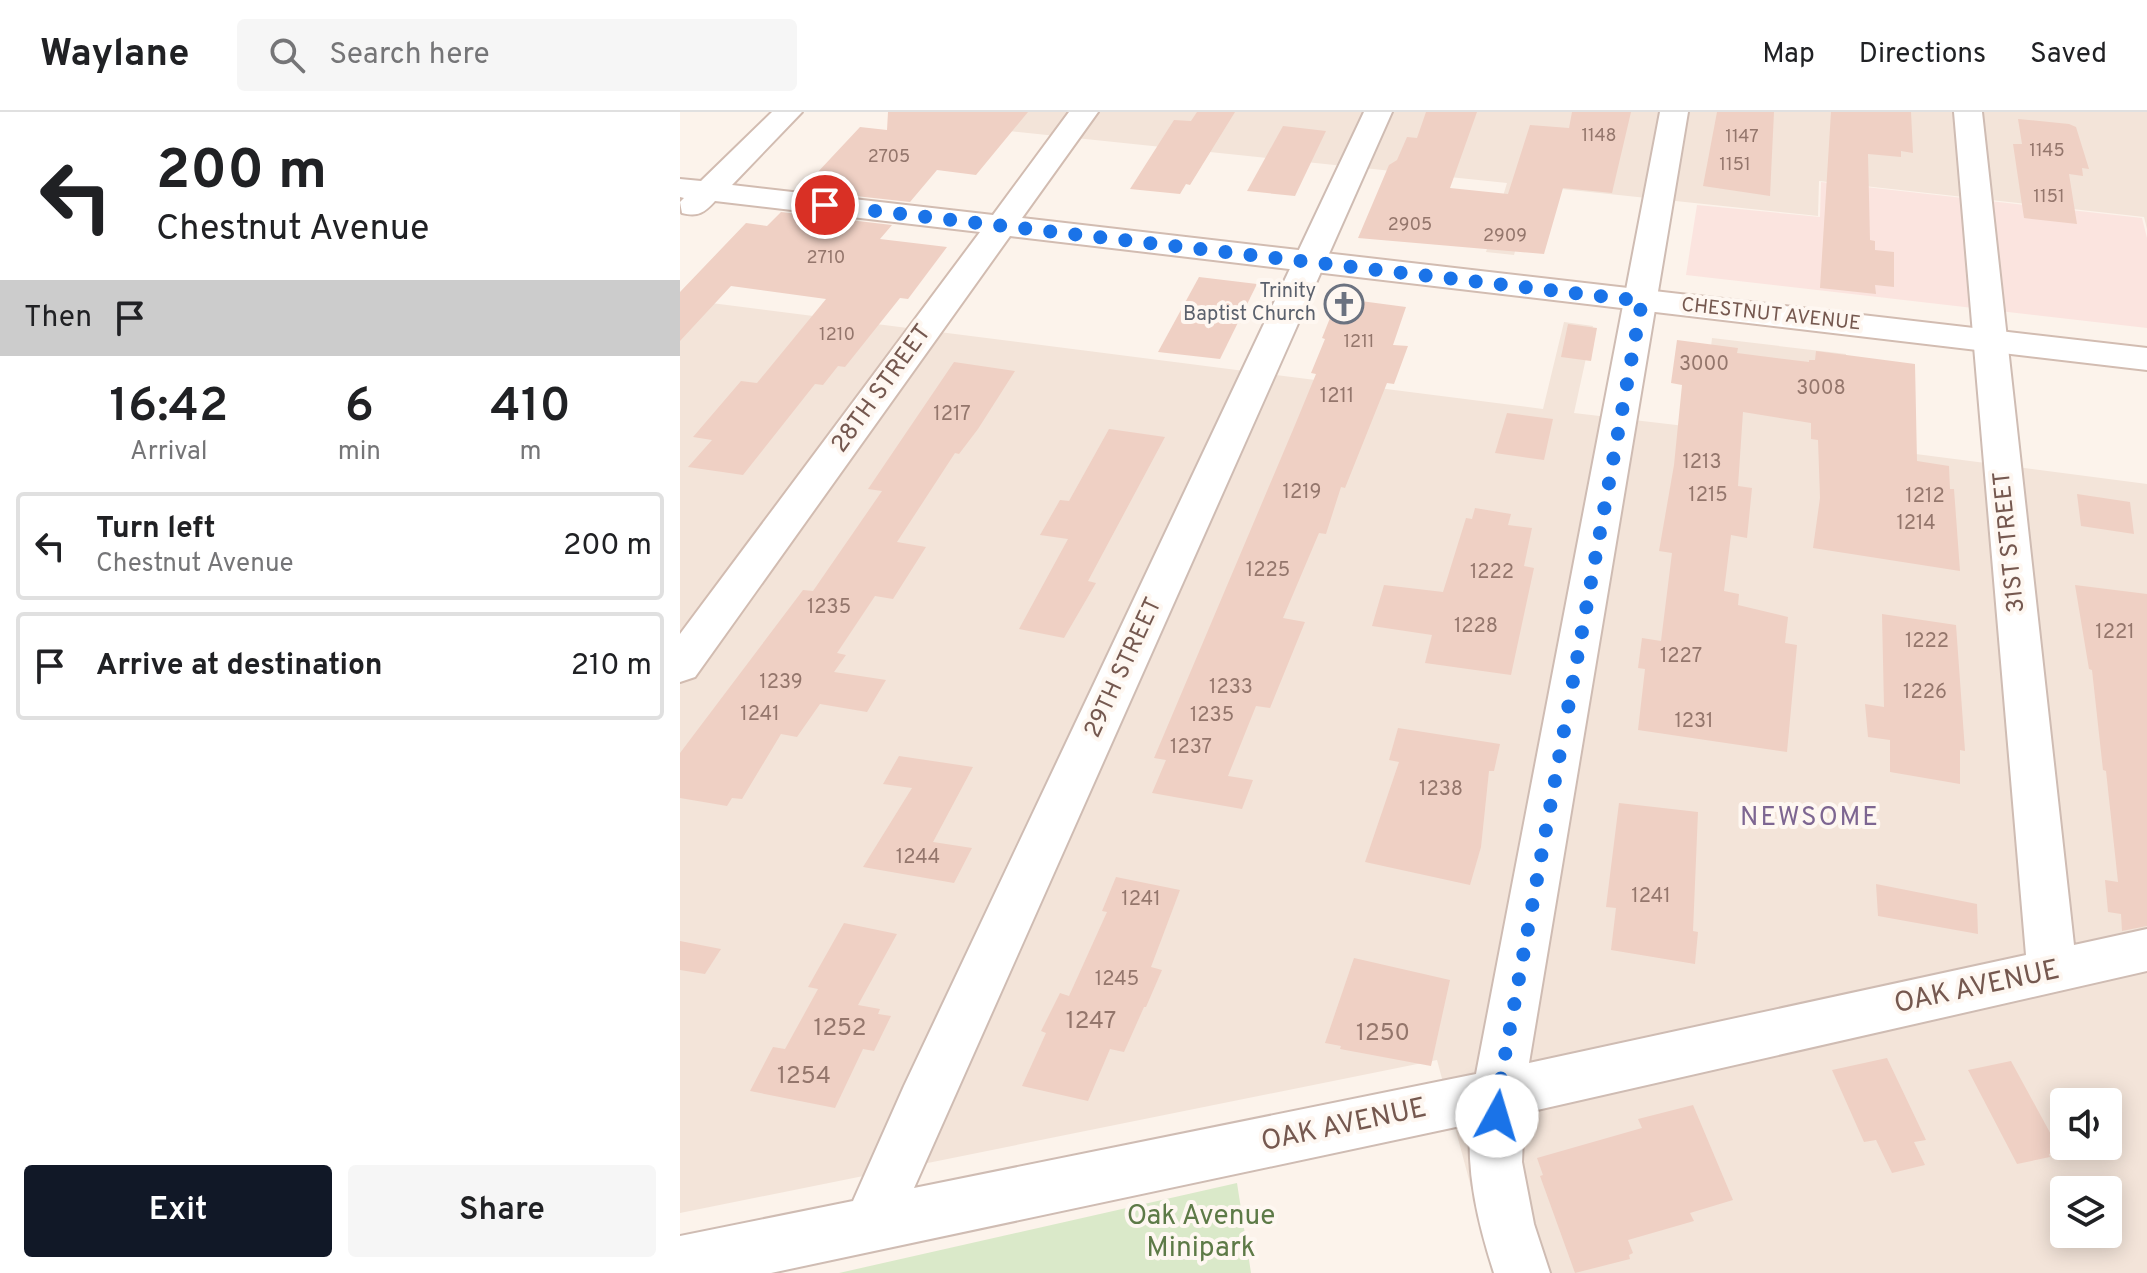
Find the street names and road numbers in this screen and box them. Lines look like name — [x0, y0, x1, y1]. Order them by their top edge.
street label: CHESTNUT AVENUE — [1680, 293, 1862, 337]
street label: 28TH STREET — [825, 319, 939, 459]
street label: 31ST STREET — [1988, 470, 2032, 614]
street label: 29TH STREET — [1078, 593, 1170, 743]
street label: OAK AVENUE — [1891, 953, 2063, 1023]
street label: OAK AVENUE — [1258, 1091, 1430, 1161]

